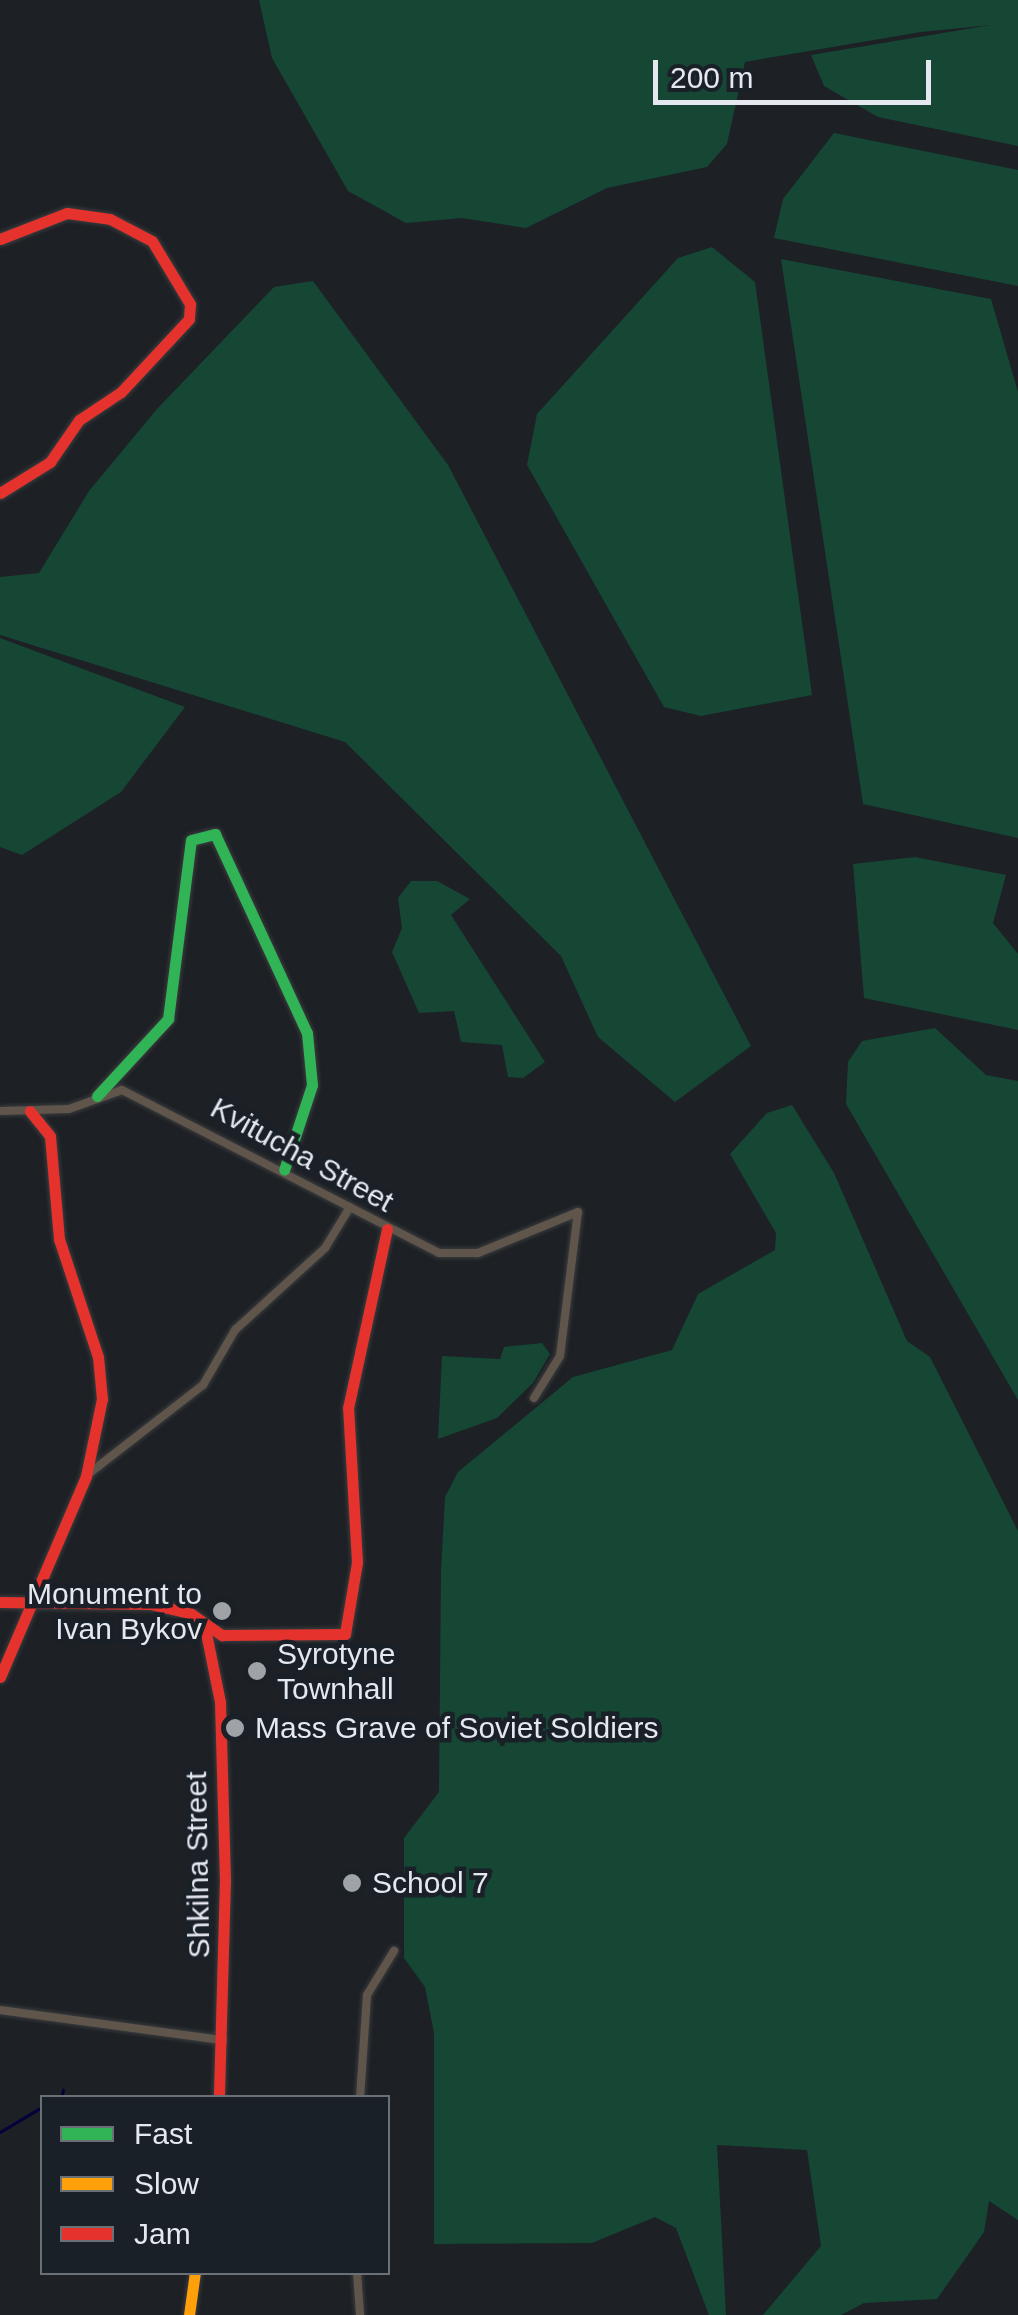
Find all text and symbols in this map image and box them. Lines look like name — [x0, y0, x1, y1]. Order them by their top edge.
scale bar — [658, 40, 936, 102]
text: 200 m — [670, 61, 753, 94]
street label: Kvitucha Street — [204, 1090, 400, 1220]
place label: Monument to Ivan Bykov — [27, 1576, 202, 1646]
marker: Monument to Ivan Bykov — [211, 1600, 233, 1622]
place label: Syrotyne Townhall — [277, 1636, 395, 1706]
marker: Syrotyne Townhall — [246, 1660, 268, 1682]
place label: Mass Grave of Soviet Soldiers — [255, 1710, 658, 1746]
marker: Mass Grave of Soviet Soldiers — [224, 1717, 246, 1739]
street label: Shkilna Street — [178, 1771, 218, 1959]
place label: School 7 — [372, 1865, 489, 1901]
marker: School 7 — [341, 1872, 363, 1894]
legend — [40, 2095, 390, 2275]
text: Fast — [134, 2117, 192, 2150]
text: Slow — [134, 2167, 199, 2200]
text: Jam — [134, 2217, 191, 2250]

